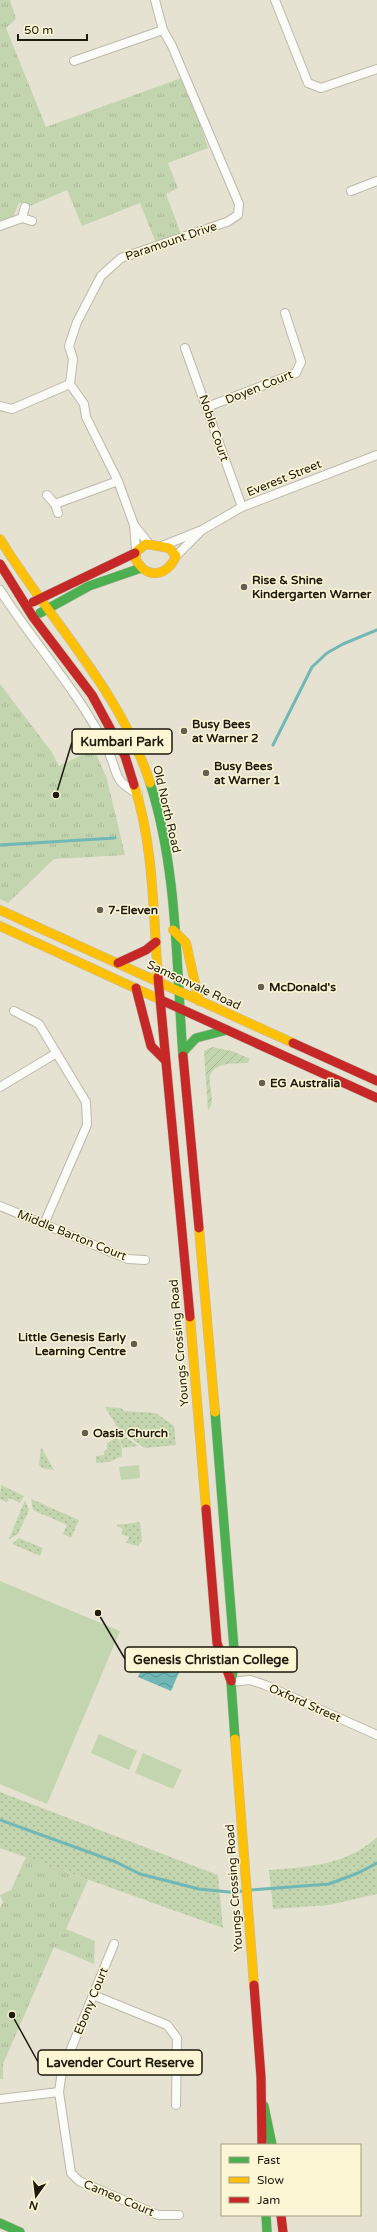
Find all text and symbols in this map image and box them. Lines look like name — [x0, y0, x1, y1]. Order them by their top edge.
scale bar — [18, 16, 87, 42]
text: 50 m — [24, 23, 53, 37]
street label: Paramount Drive — [123, 219, 219, 263]
street label: Doyen Court — [223, 367, 295, 407]
street label: Noble Court — [196, 393, 232, 463]
street label: Everest Street — [245, 456, 324, 499]
place label: Rise & Shine Kindergarten Warner — [252, 573, 372, 602]
marker: Rise & Shine Kindergarten Warner — [239, 582, 249, 592]
place label: Busy Bees at Warner 2 — [192, 717, 259, 745]
marker: Busy Bees at Warner 2 — [179, 726, 189, 736]
callout: Kumbari Park — [72, 729, 172, 754]
text: Kumbari Park — [80, 734, 164, 750]
place label: Busy Bees at Warner 1 — [214, 759, 281, 787]
street label: Old North Road — [150, 764, 184, 854]
marker: Busy Bees at Warner 1 — [201, 768, 211, 778]
place label: 7-Eleven — [108, 903, 158, 917]
marker: 7-Eleven — [95, 905, 105, 915]
street label: Samsonvale Road — [145, 957, 243, 1013]
place label: McDonald's — [269, 980, 336, 994]
marker: McDonald's — [256, 982, 266, 992]
place label: EG Australia — [270, 1076, 340, 1090]
marker: EG Australia — [257, 1078, 267, 1088]
street label: Middle Barton Court — [15, 1207, 129, 1263]
street label: Youngs Crossing Road — [166, 1279, 192, 1407]
place label: Little Genesis Early Learning Centre — [18, 1330, 127, 1359]
marker: Little Genesis Early Learning Centre — [129, 1339, 139, 1349]
place label: Oasis Church — [93, 1426, 168, 1440]
marker: Oasis Church — [80, 1428, 90, 1438]
callout: Genesis Christian College — [125, 1647, 297, 1672]
text: Genesis Christian College — [133, 1652, 290, 1668]
street label: Oxford Street — [267, 1681, 344, 1725]
street label: Youngs Crossing Road — [223, 1824, 245, 1952]
street label: Ebony Court — [71, 1965, 111, 2037]
callout: Lavender Court Reserve — [38, 2050, 202, 2075]
text: Lavender Court Reserve — [46, 2055, 195, 2071]
legend — [221, 2144, 361, 2216]
text: Fast — [257, 2153, 281, 2167]
text: Slow — [257, 2173, 284, 2187]
north arrow — [16, 2176, 56, 2216]
street label: Cameo Court — [82, 2177, 157, 2219]
text: Jam — [257, 2193, 280, 2207]
text: N — [28, 2198, 40, 2213]

